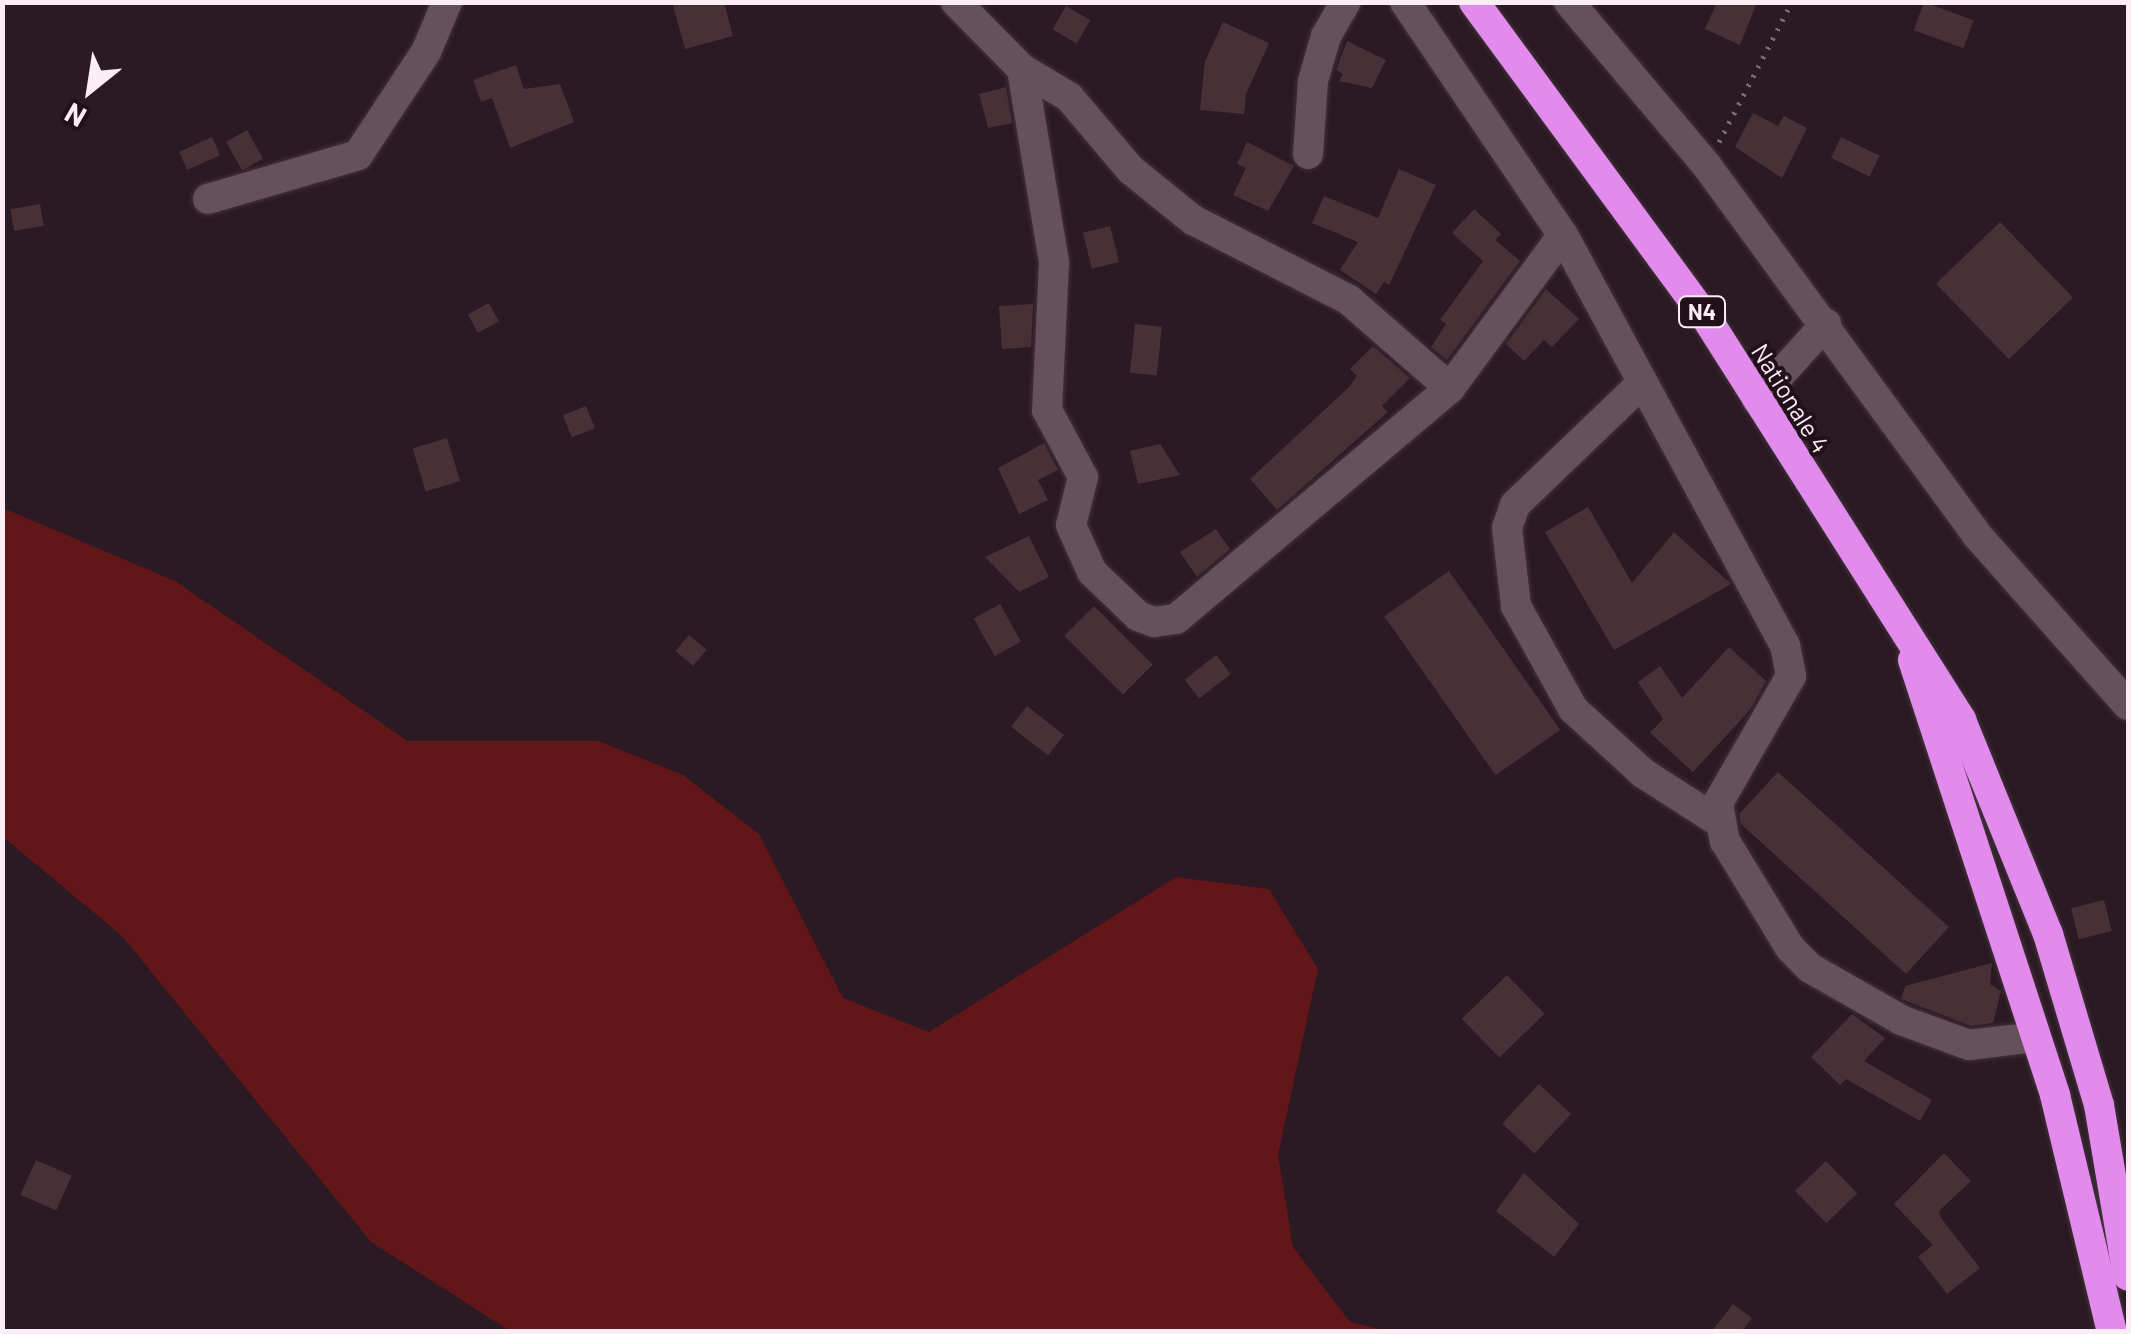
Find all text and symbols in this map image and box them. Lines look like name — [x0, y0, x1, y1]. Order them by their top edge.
north arrow — [40, 40, 140, 140]
text: N — [58, 97, 92, 135]
road number: N4 — [1677, 295, 1727, 329]
street label: Nationale 4 — [1746, 338, 1836, 458]

